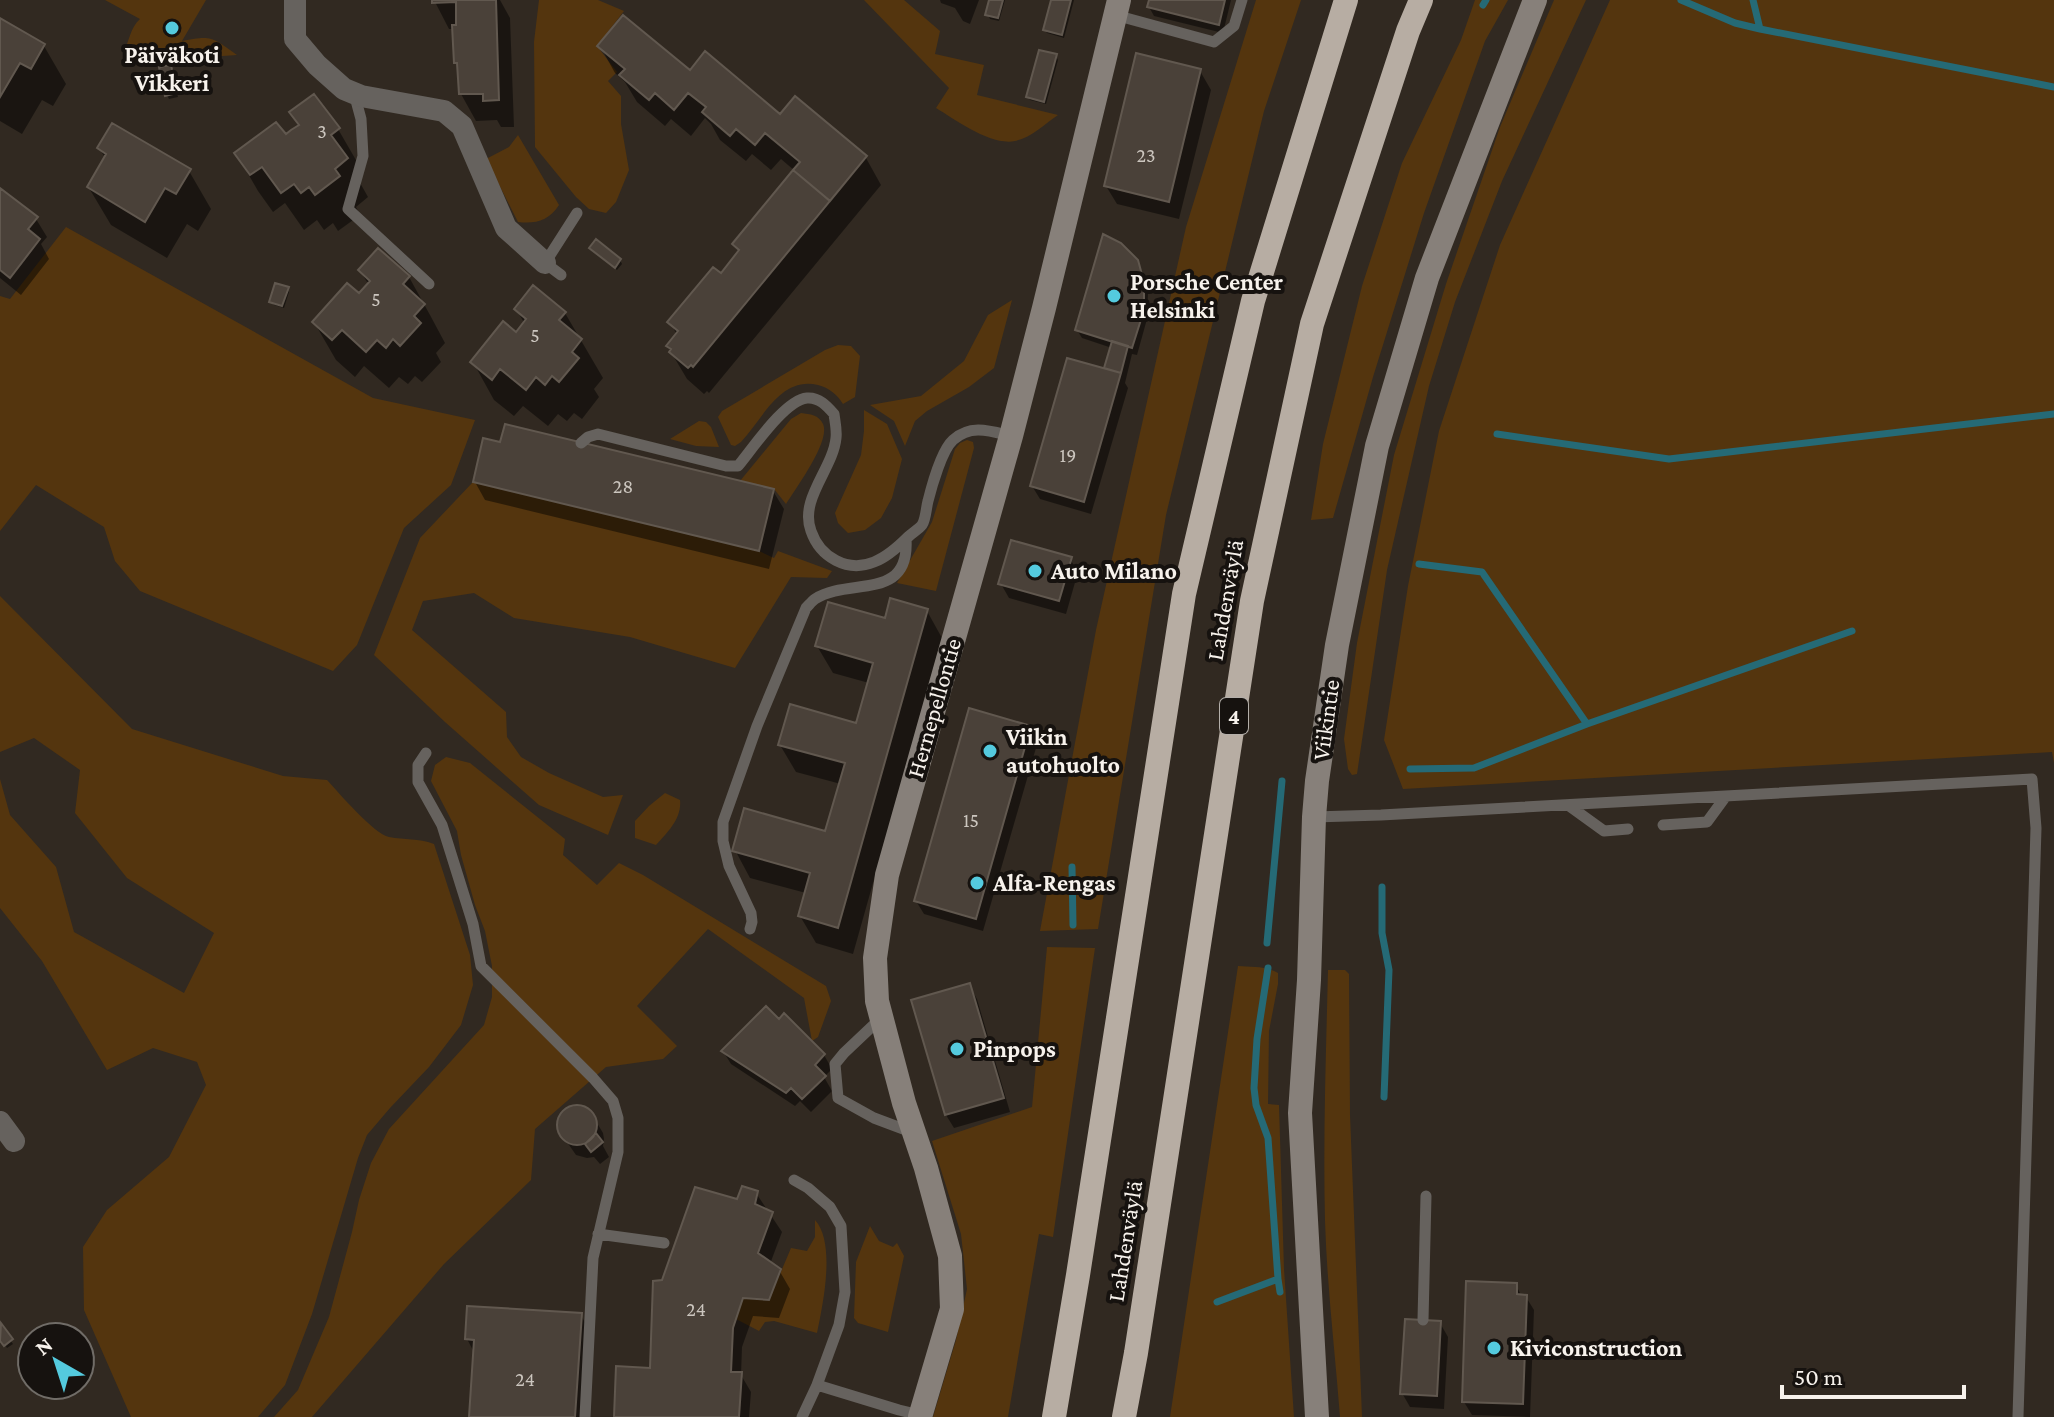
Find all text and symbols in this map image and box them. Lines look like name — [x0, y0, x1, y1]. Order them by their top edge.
marker: Päiväkoti Vikkeri — [163, 19, 181, 37]
place label: Päiväkoti Vikkeri — [124, 41, 220, 96]
house number: 3 — [317, 120, 327, 142]
house number: 23 — [1136, 144, 1156, 166]
place label: Porsche Center Helsinki — [1130, 268, 1284, 323]
marker: Porsche Center Helsinki — [1105, 287, 1123, 305]
house number: 5 — [371, 288, 381, 310]
house number: 5 — [530, 324, 540, 346]
house number: 19 — [1060, 444, 1076, 466]
house number: 28 — [613, 475, 633, 497]
street label: Lahdenväylä — [1201, 537, 1248, 663]
place label: Auto Milano — [1050, 557, 1177, 584]
marker: Auto Milano — [1026, 562, 1044, 580]
street label: Hernepellontie — [901, 635, 966, 781]
street label: Viikintie — [1306, 678, 1345, 762]
road number: 4 — [1220, 698, 1248, 734]
place label: Viikin autohuolto — [1005, 723, 1120, 778]
marker: Viikin autohuolto — [981, 742, 999, 760]
house number: 15 — [963, 809, 979, 831]
place label: Alfa-Rengas — [992, 869, 1116, 896]
marker: Alfa-Rengas — [968, 874, 986, 892]
place label: Pinpops — [973, 1035, 1056, 1062]
marker: Pinpops — [948, 1040, 966, 1058]
street label: Lahdenväylä — [1102, 1178, 1147, 1303]
house number: 24 — [686, 1298, 706, 1320]
north arrow — [16, 1321, 96, 1401]
text: N — [30, 1331, 57, 1360]
place label: Kiviconstruction — [1510, 1334, 1683, 1361]
marker: Kiviconstruction — [1485, 1339, 1503, 1357]
scale bar — [1782, 1349, 1964, 1399]
text: 50 m — [1794, 1363, 1843, 1390]
house number: 24 — [515, 1368, 535, 1390]

